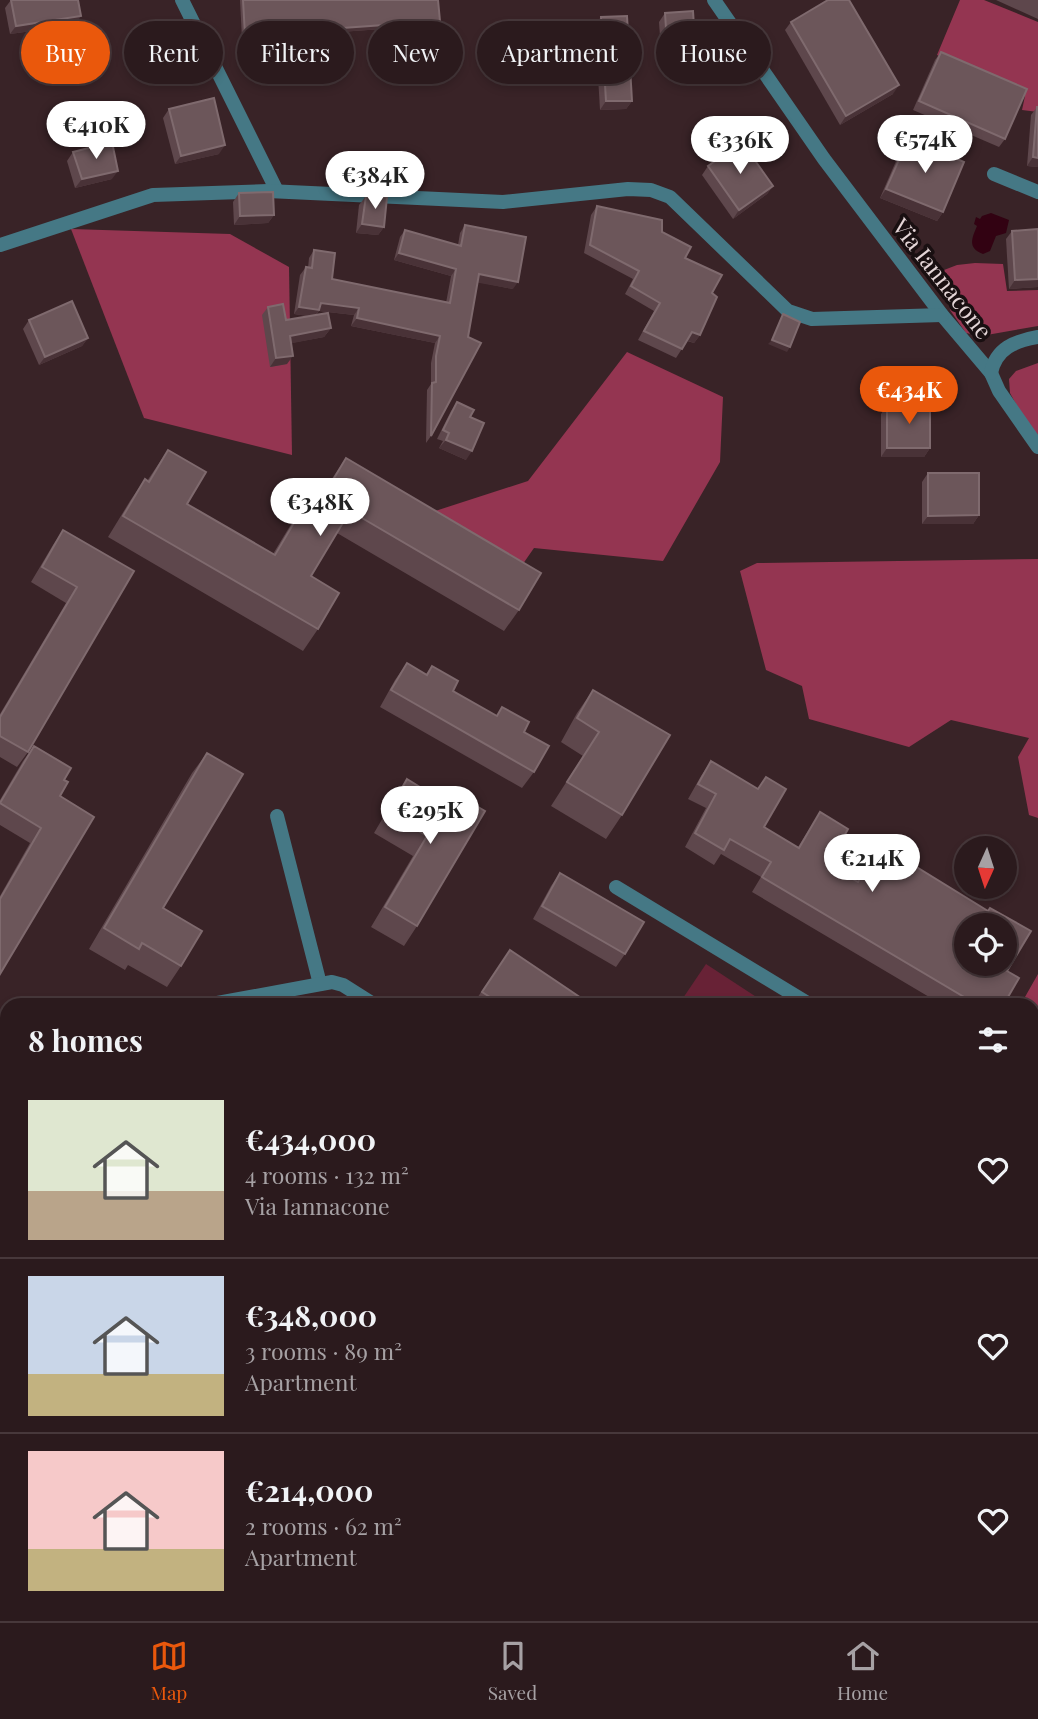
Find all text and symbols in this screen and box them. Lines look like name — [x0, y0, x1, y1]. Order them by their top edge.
chip: Buy — [21, 21, 110, 84]
chip: Rent — [124, 21, 223, 84]
chip: Filters — [237, 21, 354, 84]
chip: New — [368, 21, 463, 84]
chip: Apartment — [477, 21, 642, 84]
chip: House — [656, 21, 771, 84]
pin: €410K — [47, 102, 145, 161]
text: €410K — [63, 108, 129, 139]
pin: €336K — [691, 116, 789, 176]
pin: €574K — [876, 116, 974, 175]
text: €574K — [893, 122, 957, 153]
text: €336K — [707, 123, 773, 154]
pin: €384K — [326, 152, 424, 211]
text: €384K — [342, 158, 409, 189]
street label: Via Iannacone — [886, 211, 1000, 345]
pin: €434K — [860, 366, 958, 426]
text: €434K — [876, 373, 942, 404]
pin: €348K — [271, 478, 369, 538]
text: €348K — [287, 485, 354, 516]
pin: €295K — [381, 786, 479, 846]
text: €295K — [397, 793, 463, 824]
pin: €214K — [823, 834, 921, 894]
north arrow — [954, 836, 1017, 900]
map controls — [954, 836, 1017, 976]
text: €214K — [840, 841, 904, 872]
button: locate — [954, 913, 1017, 976]
text: 8 homes — [28, 1020, 143, 1060]
icon: filters — [974, 1021, 1012, 1059]
text: €434,000 — [245, 1119, 376, 1159]
icon: home — [84, 1128, 168, 1212]
icon: heart — [974, 1151, 1012, 1189]
text: 4 rooms · 132 m² — [245, 1159, 409, 1190]
text: Via Iannacone — [245, 1190, 390, 1221]
text: €348,000 — [245, 1295, 377, 1335]
icon: home — [84, 1304, 168, 1388]
icon: heart — [974, 1327, 1012, 1365]
text: 3 rooms · 89 m² — [245, 1335, 402, 1366]
text: Apartment — [245, 1366, 357, 1397]
text: €214,000 — [245, 1470, 373, 1510]
icon: home — [84, 1479, 168, 1563]
icon: heart — [974, 1502, 1012, 1540]
text: 2 rooms · 62 m² — [245, 1510, 402, 1541]
text: Apartment — [245, 1541, 357, 1572]
tab: Map — [150, 1637, 188, 1705]
tab: Saved — [488, 1637, 537, 1705]
tab: Home — [837, 1637, 888, 1705]

